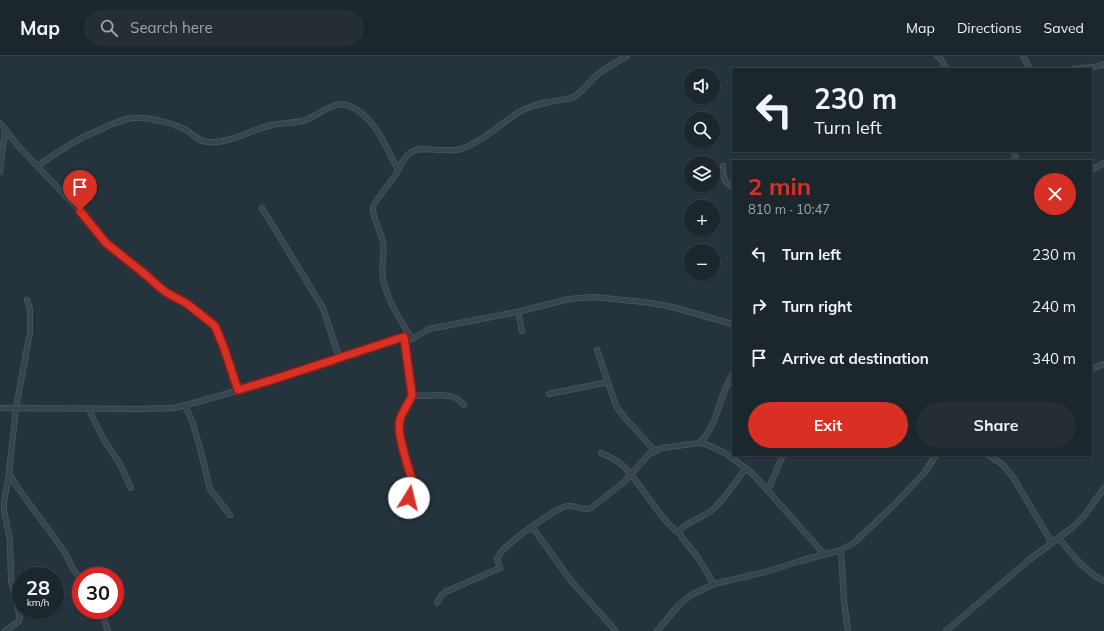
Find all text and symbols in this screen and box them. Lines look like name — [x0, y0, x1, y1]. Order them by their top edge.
search box — [84, 10, 364, 46]
text: Map — [20, 16, 60, 40]
icon: search — [98, 17, 120, 39]
text: Search here — [130, 18, 213, 37]
text: Map — [906, 19, 935, 37]
text: Directions — [957, 19, 1022, 37]
text: Saved — [1044, 19, 1084, 37]
map controls — [684, 68, 720, 280]
button: sound — [684, 68, 720, 104]
text: 230 m — [814, 81, 897, 116]
icon: left — [748, 84, 800, 136]
button: search — [684, 112, 720, 148]
text: Turn left — [814, 116, 882, 139]
button: layers — [684, 156, 720, 192]
pin — [63, 170, 97, 211]
text: 2 min — [748, 171, 811, 201]
button: close — [1034, 173, 1076, 215]
icon: arrive — [69, 176, 91, 198]
button: + — [684, 200, 720, 236]
text: 810 m · 10:47 — [748, 201, 830, 217]
icon: left — [748, 243, 770, 265]
button: − — [684, 244, 720, 280]
text: Turn left — [782, 245, 841, 264]
text: 230 m — [1032, 245, 1076, 264]
icon: right — [748, 295, 770, 317]
text: Turn right — [782, 297, 852, 316]
text: 240 m — [1032, 297, 1076, 316]
icon: arrive — [748, 347, 770, 369]
text: Arrive at destination — [782, 349, 929, 368]
text: 340 m — [1032, 349, 1076, 368]
button: Exit — [748, 402, 908, 448]
button: Share — [916, 402, 1076, 448]
position arrow — [388, 477, 430, 519]
speed limit sign: 30 — [72, 567, 124, 619]
text: 28 — [26, 575, 50, 600]
text: km/h — [27, 596, 49, 609]

